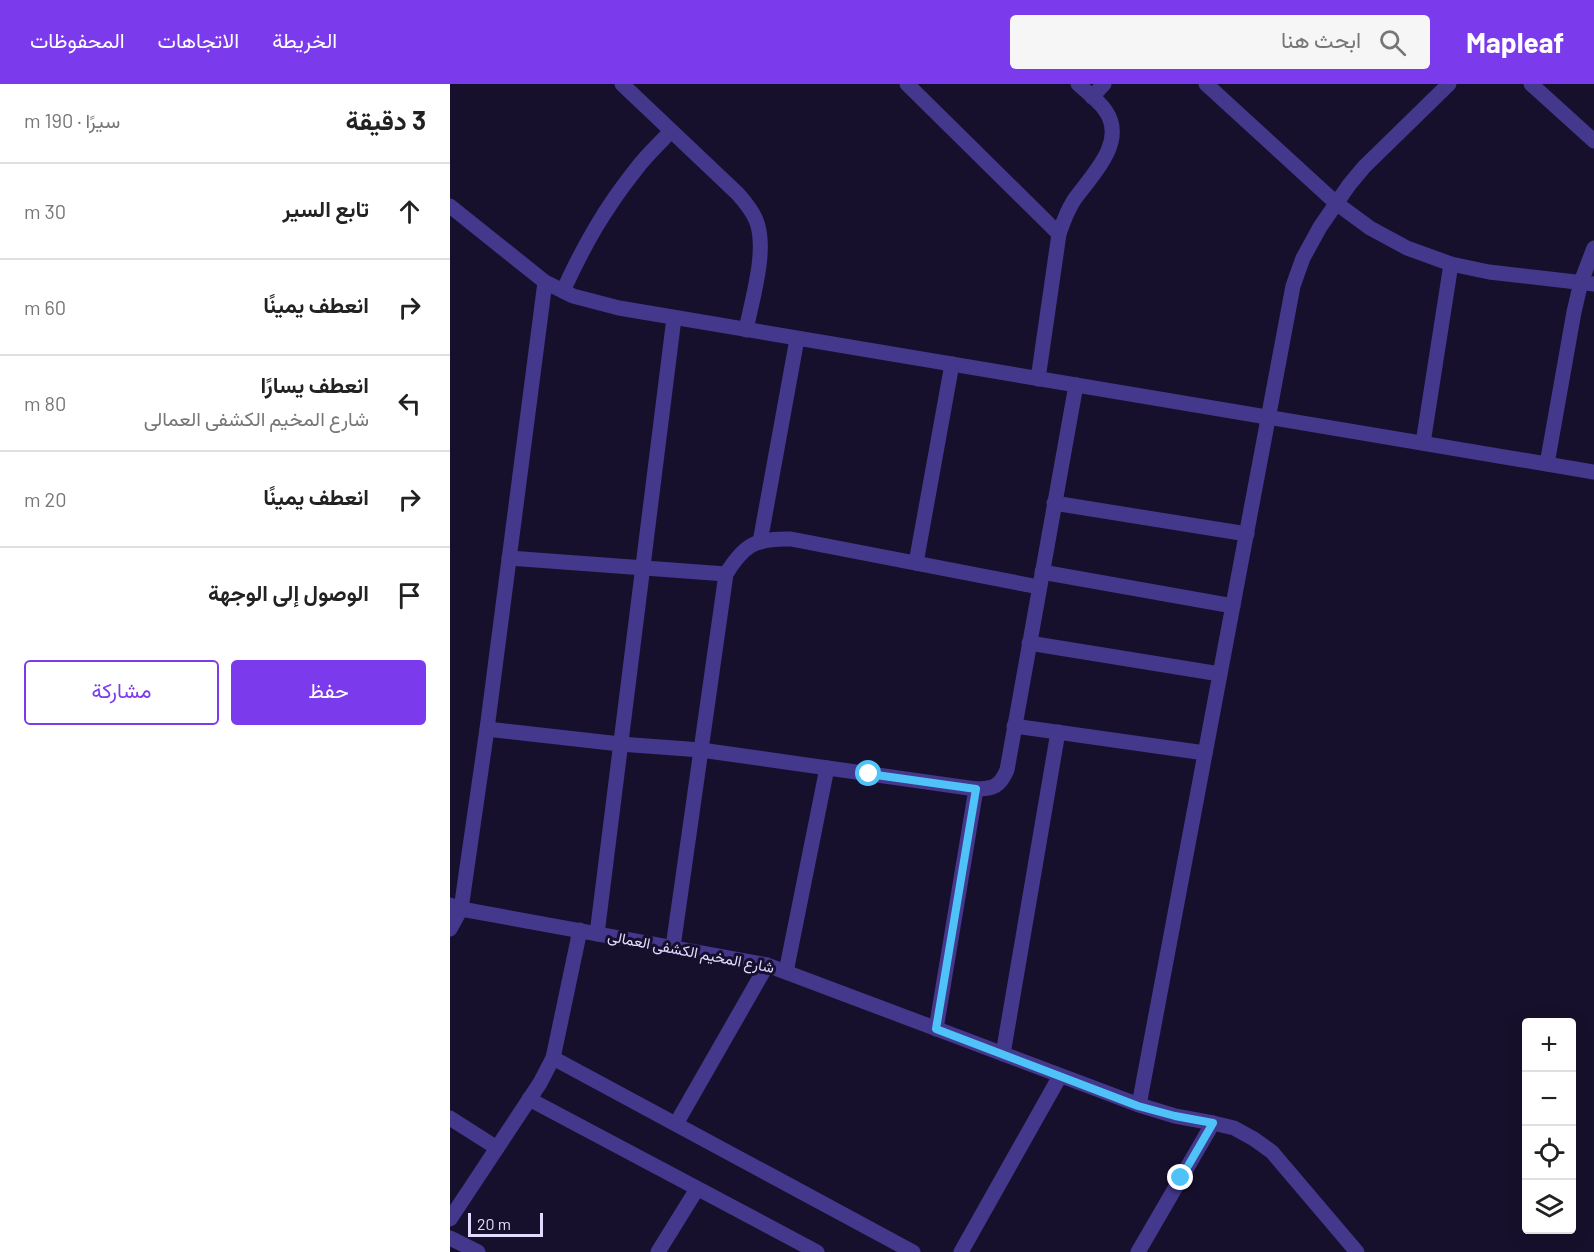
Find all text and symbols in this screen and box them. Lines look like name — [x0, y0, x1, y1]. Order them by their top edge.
search box — [1010, 15, 1430, 69]
text: Mapleaf — [1466, 25, 1564, 59]
text: ابحث هنا — [1281, 26, 1361, 52]
icon: search — [1376, 26, 1409, 59]
text: المحفوظات — [30, 27, 125, 52]
text: الاتجاهات — [158, 27, 239, 52]
text: الخريطة — [272, 27, 337, 52]
text: 3 دقيقة — [345, 104, 426, 135]
text: سيرًا · 190 m — [24, 108, 120, 132]
text: تابع السير — [283, 195, 369, 221]
icon: ahead — [393, 195, 426, 228]
text: 30 m — [24, 199, 66, 223]
text: انعطف يمينًا — [263, 291, 369, 317]
icon: right — [393, 291, 426, 324]
text: 60 m — [24, 295, 66, 319]
text: انعطف يسارًا — [260, 371, 369, 397]
icon: left — [393, 387, 426, 420]
text: 80 m — [24, 391, 66, 415]
text: شارع المخيم الكشفى العمالى — [144, 406, 369, 430]
text: انعطف يمينًا — [263, 483, 369, 509]
icon: right — [393, 483, 426, 516]
text: 20 m — [24, 487, 67, 511]
text: الوصول إلى الوجهة — [208, 579, 369, 605]
icon: arrive — [393, 579, 426, 612]
button: مشاركة — [24, 660, 219, 725]
button: حفظ — [231, 660, 426, 725]
route start — [855, 760, 881, 786]
street label: شارع المخيم الكشفى العمالى — [606, 926, 776, 979]
map controls — [1522, 1018, 1576, 1234]
button: + — [1522, 1018, 1576, 1072]
button: − — [1522, 1072, 1576, 1126]
button: locate — [1522, 1126, 1576, 1180]
route end — [1167, 1164, 1193, 1190]
button: layers — [1522, 1180, 1576, 1234]
scale bar — [468, 1210, 543, 1238]
text: 20 m — [477, 1214, 511, 1233]

